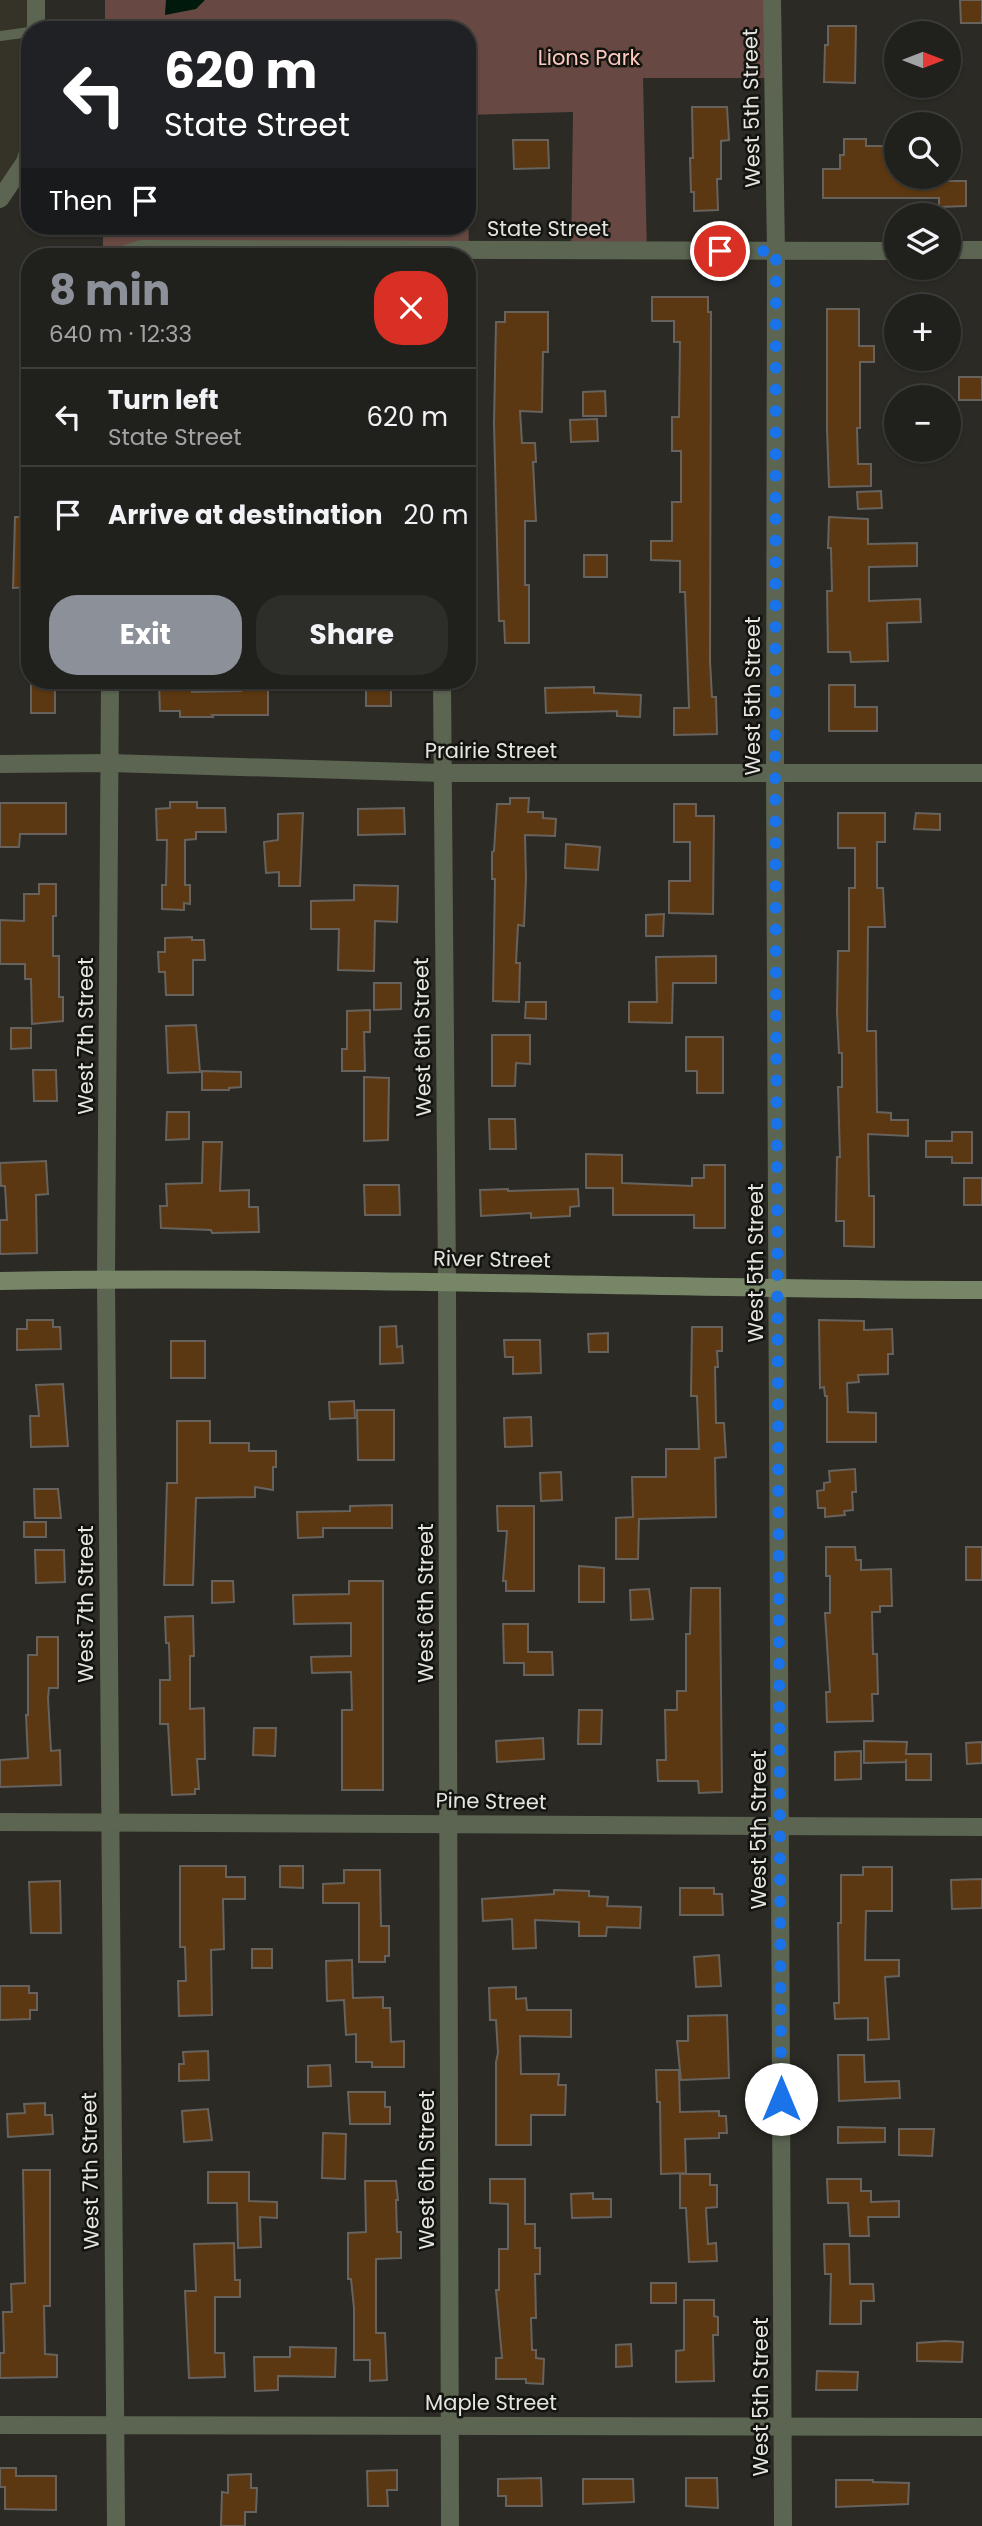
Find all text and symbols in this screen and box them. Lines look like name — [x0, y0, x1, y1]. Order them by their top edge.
north arrow — [884, 21, 961, 98]
map controls — [884, 21, 961, 462]
street label: West 5th Street — [735, 28, 767, 188]
text: 620 m — [164, 37, 317, 105]
park label: Lions Park — [538, 43, 641, 72]
icon: left — [49, 49, 140, 140]
text: State Street — [164, 102, 350, 147]
button: search — [884, 112, 961, 189]
icon: arrive — [126, 182, 164, 220]
text: Then — [49, 183, 112, 219]
button: layers — [884, 203, 961, 280]
street label: State Street — [487, 214, 609, 243]
pin — [690, 221, 750, 281]
icon: arrive — [701, 232, 739, 270]
text: 8 min — [49, 261, 170, 320]
button: close — [374, 271, 448, 345]
button: + — [884, 294, 961, 371]
text: 640 m · 12:33 — [49, 318, 192, 350]
text: Turn left — [108, 382, 219, 418]
button: − — [884, 385, 961, 462]
icon: left — [49, 398, 87, 436]
text: 620 m — [366, 399, 448, 435]
text: State Street — [108, 421, 242, 453]
icon: arrive — [49, 496, 87, 534]
text: Arrive at destination — [108, 497, 383, 533]
text: 20 m — [404, 497, 469, 533]
button: Exit — [49, 595, 242, 675]
button: Share — [256, 595, 448, 675]
street label: West 5th Street — [738, 616, 767, 776]
street label: Prairie Street — [425, 736, 557, 765]
street label: West 7th Street — [71, 957, 100, 1115]
street label: West 6th Street — [406, 957, 438, 1117]
street label: West 5th Street — [741, 1183, 770, 1343]
street label: River Street — [433, 1243, 551, 1275]
street label: West 6th Street — [411, 1523, 440, 1683]
street label: West 7th Street — [71, 1525, 100, 1683]
street label: West 5th Street — [744, 1750, 773, 1910]
street label: Pine Street — [435, 1786, 547, 1816]
position arrow — [744, 2062, 818, 2136]
street label: West 6th Street — [412, 2090, 441, 2250]
street label: West 7th Street — [74, 2092, 106, 2250]
street label: West 5th Street — [746, 2317, 775, 2477]
street label: Maple Street — [425, 2388, 557, 2417]

